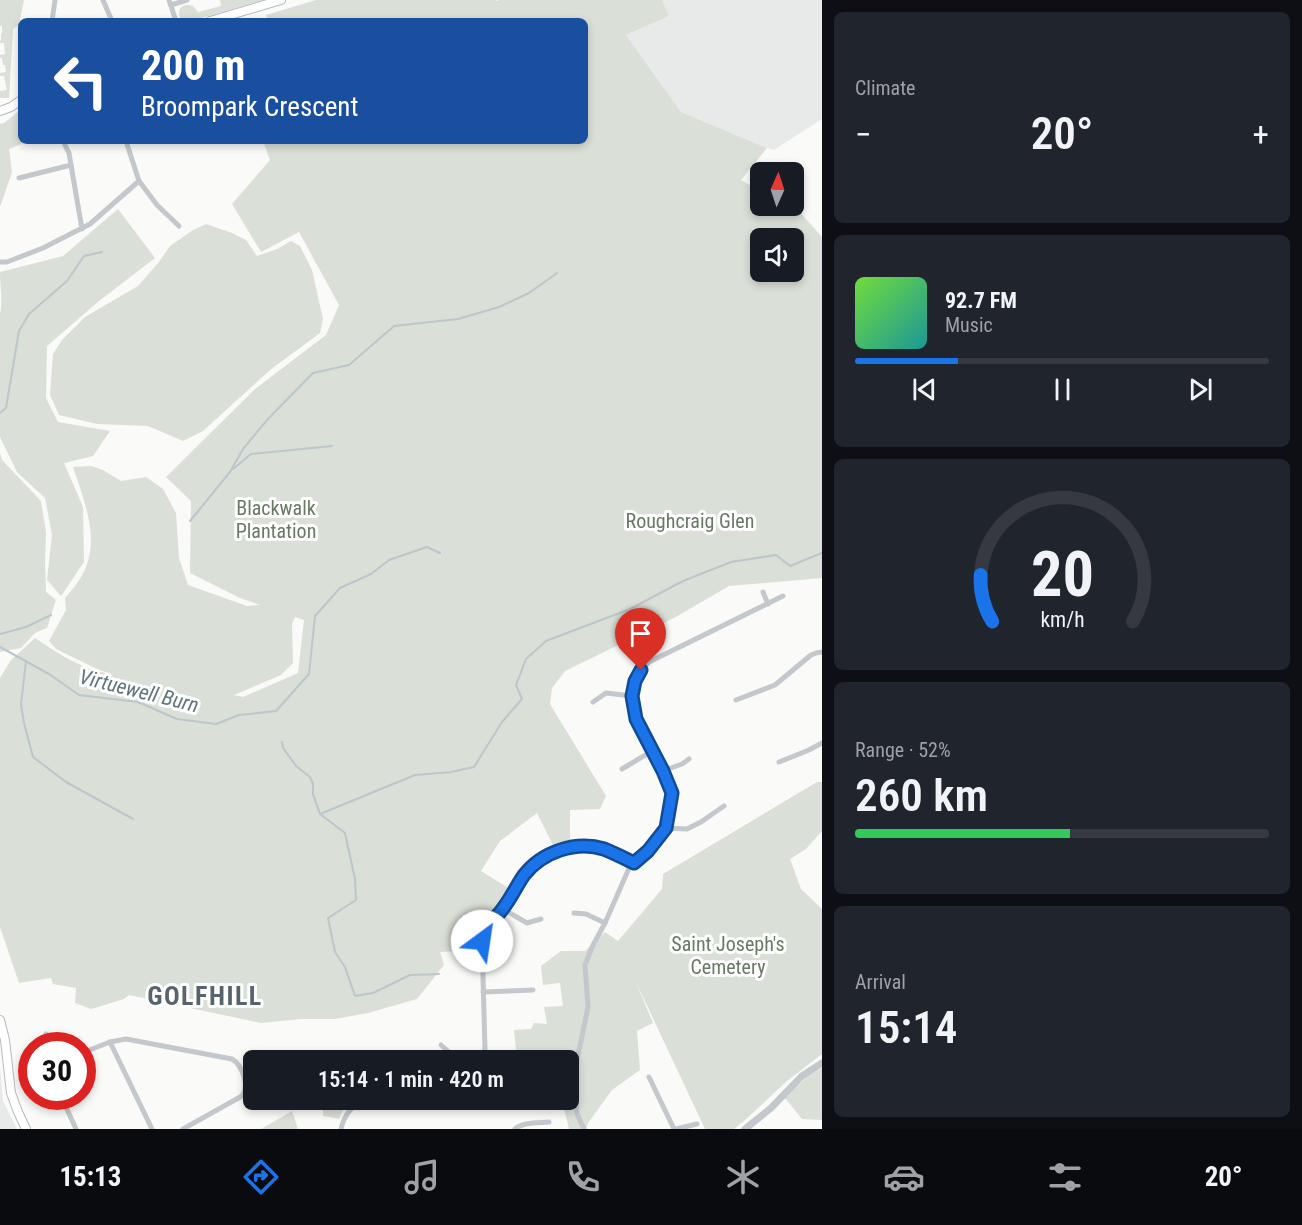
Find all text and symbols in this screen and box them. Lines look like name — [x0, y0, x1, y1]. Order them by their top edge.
text: 200 m — [141, 41, 246, 90]
icon: left — [42, 42, 120, 120]
text: Climate — [855, 76, 915, 100]
text: Broompark Crescent — [141, 91, 358, 123]
text: 20° — [1031, 107, 1093, 160]
text: − — [855, 115, 872, 154]
text: + — [1253, 115, 1269, 154]
north arrow — [750, 162, 804, 216]
map controls — [750, 162, 804, 282]
button: sound — [750, 228, 804, 282]
text: 92.7 FM — [945, 288, 1017, 313]
text: Music — [945, 313, 993, 337]
icon: previous — [908, 373, 941, 406]
icon: pause — [1046, 373, 1079, 406]
icon: next — [1184, 373, 1217, 406]
park label: Blackwalk Plantation — [236, 496, 316, 543]
park label: Roughcraig Glen — [626, 509, 754, 533]
text: 20 — [1030, 538, 1094, 611]
text: km/h — [1040, 607, 1084, 632]
pin — [615, 608, 666, 670]
icon: arrive — [624, 617, 657, 650]
water label: Virtuewell Burn — [77, 665, 201, 717]
text: Range · 52% — [855, 738, 951, 762]
text: 260 km — [855, 769, 988, 822]
position arrow — [450, 909, 514, 973]
park label: Saint Joseph's Cemetery — [671, 932, 785, 979]
text: Arrival — [855, 970, 906, 994]
district label: GOLFHILL — [147, 981, 263, 1011]
text: 15:14 — [855, 1001, 957, 1054]
speed limit sign: 30 — [18, 1032, 96, 1110]
text: 15:14 · 1 min · 420 m — [318, 1067, 504, 1092]
icon: directions — [240, 1156, 282, 1198]
icon: music — [401, 1156, 443, 1198]
icon: phone — [562, 1156, 604, 1198]
icon: climate — [722, 1156, 764, 1198]
icon: car — [883, 1156, 925, 1198]
icon: filters — [1044, 1156, 1086, 1198]
text: 15:13 — [59, 1161, 121, 1193]
text: 20° — [1205, 1161, 1243, 1193]

